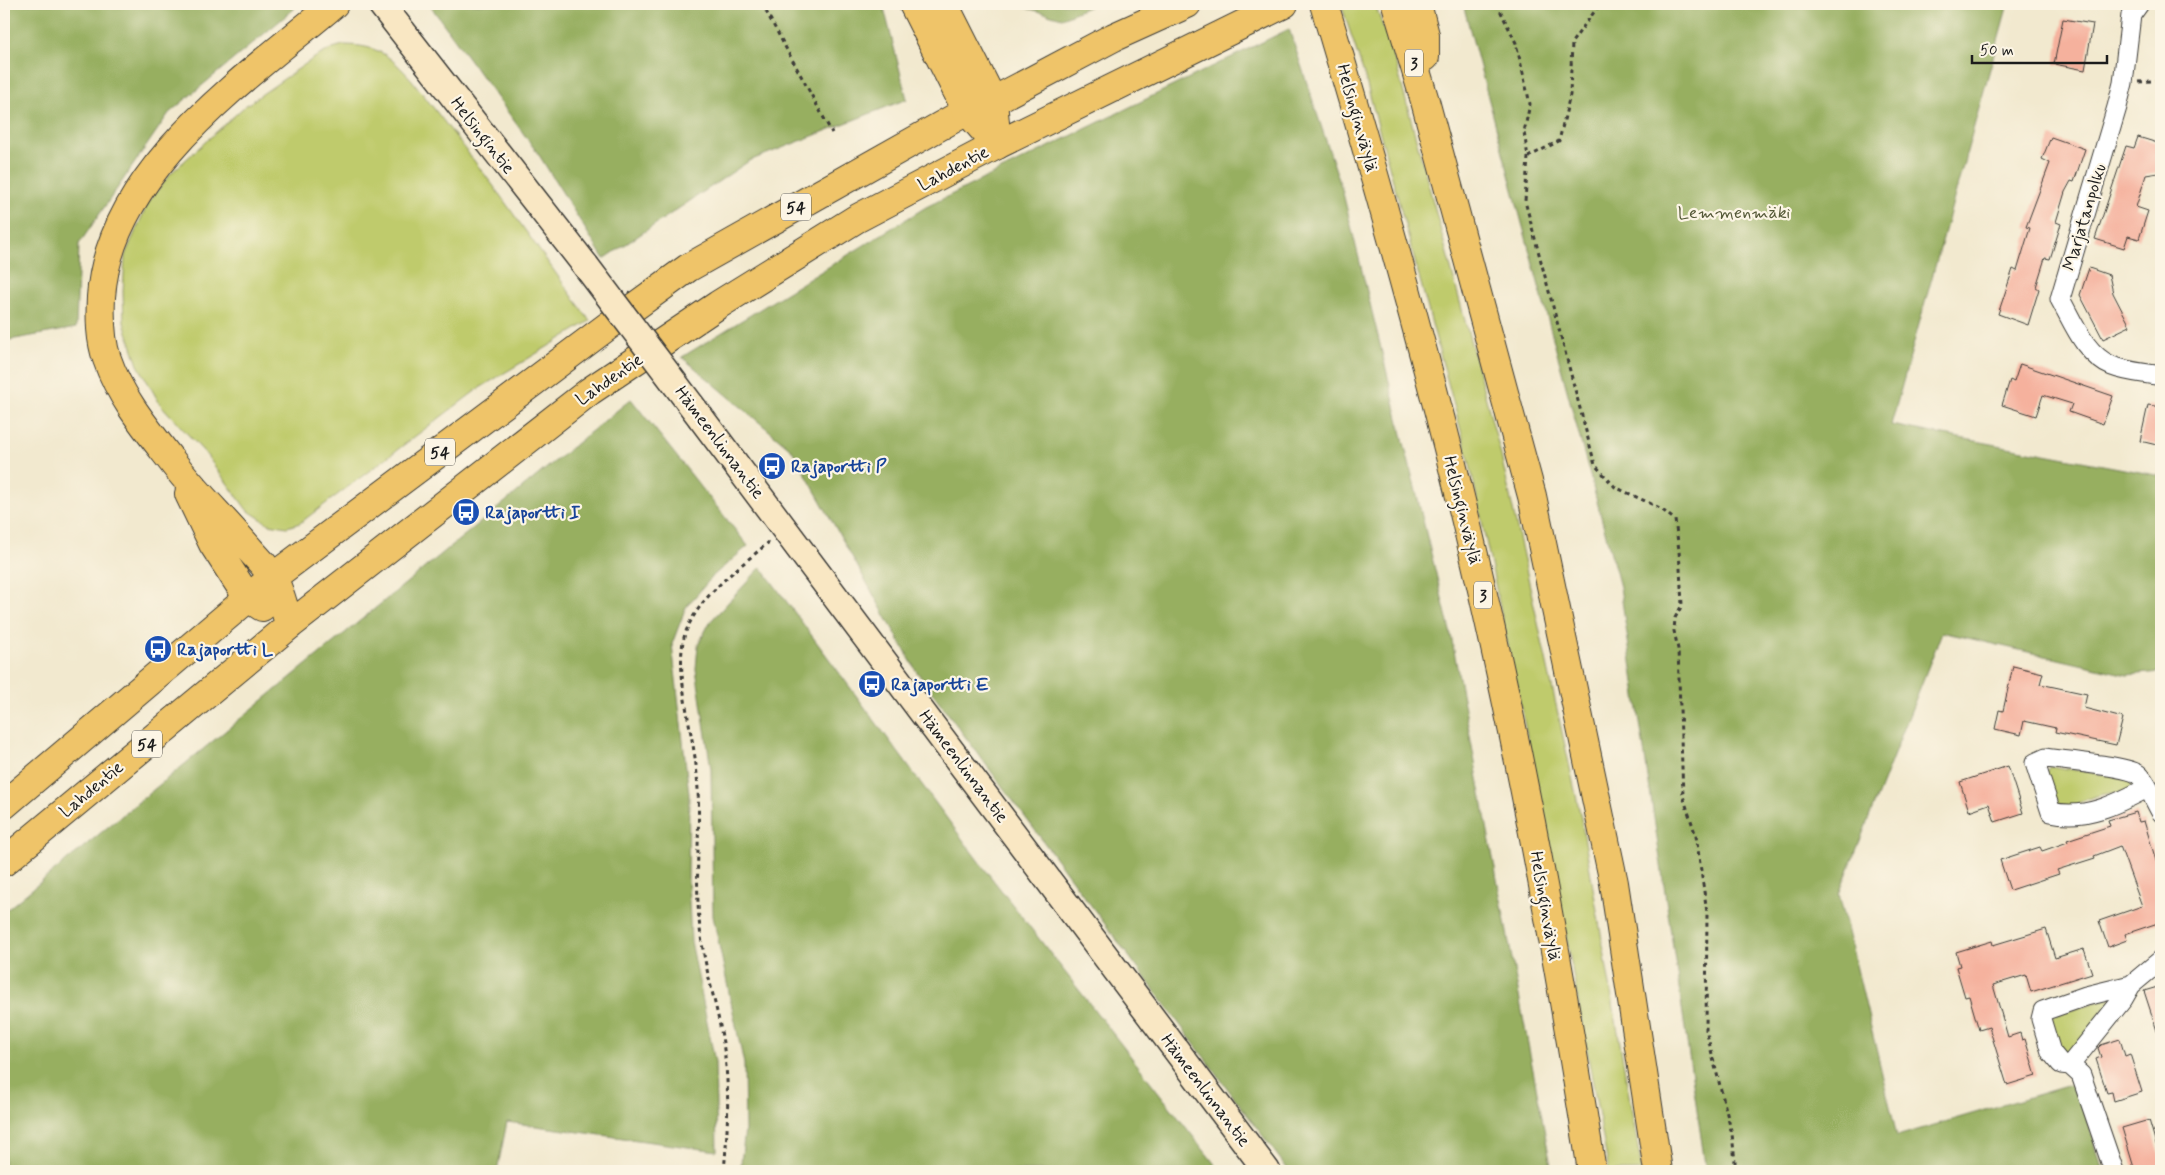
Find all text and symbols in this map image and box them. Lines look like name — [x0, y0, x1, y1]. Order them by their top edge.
scale bar — [1972, 32, 2108, 64]
text: 50 m — [1980, 41, 2014, 61]
road number: 3 — [1405, 49, 1423, 76]
street label: Helsinginväylä — [1328, 61, 1384, 176]
street label: Helsingintie — [443, 92, 520, 181]
street label: Lahdentie — [914, 140, 993, 198]
street label: Marjatanpolku — [2057, 161, 2113, 274]
road number: 54 — [781, 193, 811, 220]
park label: Lemmenmäki — [1678, 201, 1790, 225]
street label: Lahdentie — [571, 348, 648, 412]
street label: Hämeenlinnantie — [669, 381, 770, 504]
road number: 54 — [425, 438, 455, 466]
bus stop icon: Rajaportti P — [757, 451, 787, 481]
street label: Helsinginväylä — [1435, 453, 1487, 568]
place label: Rajaportti P — [791, 455, 887, 479]
bus stop icon: Rajaportti I — [451, 497, 481, 527]
place label: Rajaportti I — [485, 501, 581, 525]
road number: 3 — [1474, 582, 1492, 608]
bus stop icon: Rajaportti L — [143, 634, 173, 664]
place label: Rajaportti L — [177, 638, 274, 662]
bus stop icon: Rajaportti E — [857, 669, 887, 699]
place label: Rajaportti E — [891, 673, 989, 697]
street label: Hämeenlinnantie — [913, 705, 1014, 828]
road number: 54 — [132, 731, 162, 758]
street label: Lahdentie — [55, 756, 129, 824]
street label: Helsinginväylä — [1522, 849, 1567, 963]
street label: Hämeenlinnantie — [1155, 1029, 1256, 1152]

